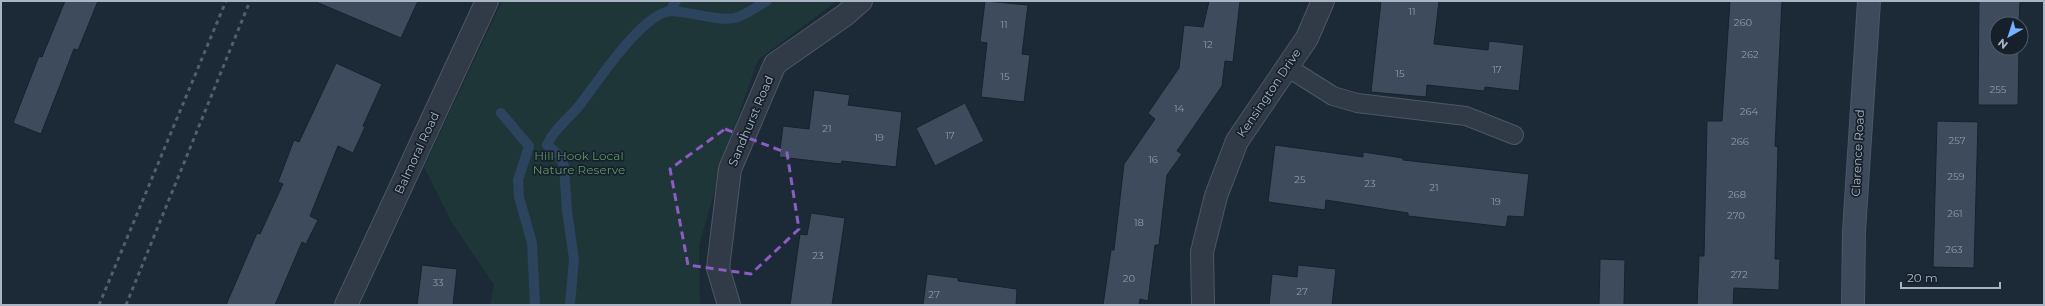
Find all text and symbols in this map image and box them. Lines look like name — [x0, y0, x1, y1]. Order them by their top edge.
house number: 11 — [1408, 5, 1416, 18]
house number: 260 — [1734, 16, 1753, 29]
north arrow — [1989, 16, 2029, 56]
house number: 11 — [1000, 18, 1008, 31]
text: N — [1995, 36, 2011, 52]
house number: 12 — [1203, 38, 1213, 51]
street label: Kensington Drive — [1233, 45, 1304, 140]
house number: 262 — [1741, 48, 1759, 61]
house number: 17 — [1492, 63, 1502, 76]
house number: 15 — [1395, 67, 1405, 80]
house number: 15 — [1000, 70, 1010, 83]
street label: Sandhurst Road — [725, 73, 776, 168]
house number: 255 — [1990, 83, 2007, 96]
house number: 14 — [1174, 102, 1184, 115]
house number: 264 — [1740, 105, 1759, 118]
street label: Balmoral Road — [391, 109, 442, 196]
street label: Clarence Road — [1848, 109, 1867, 197]
house number: 21 — [822, 122, 832, 135]
house number: 17 — [945, 129, 955, 142]
house number: 19 — [874, 131, 884, 144]
house number: 257 — [1948, 134, 1966, 147]
house number: 266 — [1731, 135, 1749, 148]
park label: Hill Hook Local Nature Reserve — [533, 148, 625, 177]
house number: 16 — [1148, 153, 1158, 166]
house number: 259 — [1947, 170, 1965, 183]
house number: 25 — [1294, 173, 1306, 186]
house number: 23 — [1364, 177, 1376, 190]
house number: 21 — [1429, 181, 1439, 194]
house number: 268 — [1728, 188, 1746, 201]
house number: 19 — [1491, 195, 1501, 208]
house number: 261 — [1947, 207, 1963, 220]
house number: 270 — [1727, 209, 1745, 222]
house number: 18 — [1134, 216, 1144, 229]
house number: 263 — [1945, 243, 1963, 256]
house number: 23 — [812, 249, 824, 262]
scale bar — [1901, 264, 2000, 290]
house number: 272 — [1730, 268, 1748, 281]
text: 20 m — [1907, 270, 1938, 285]
house number: 20 — [1123, 272, 1136, 285]
house number: 33 — [432, 276, 444, 289]
house number: 27 — [1296, 285, 1308, 298]
house number: 27 — [928, 288, 940, 301]

